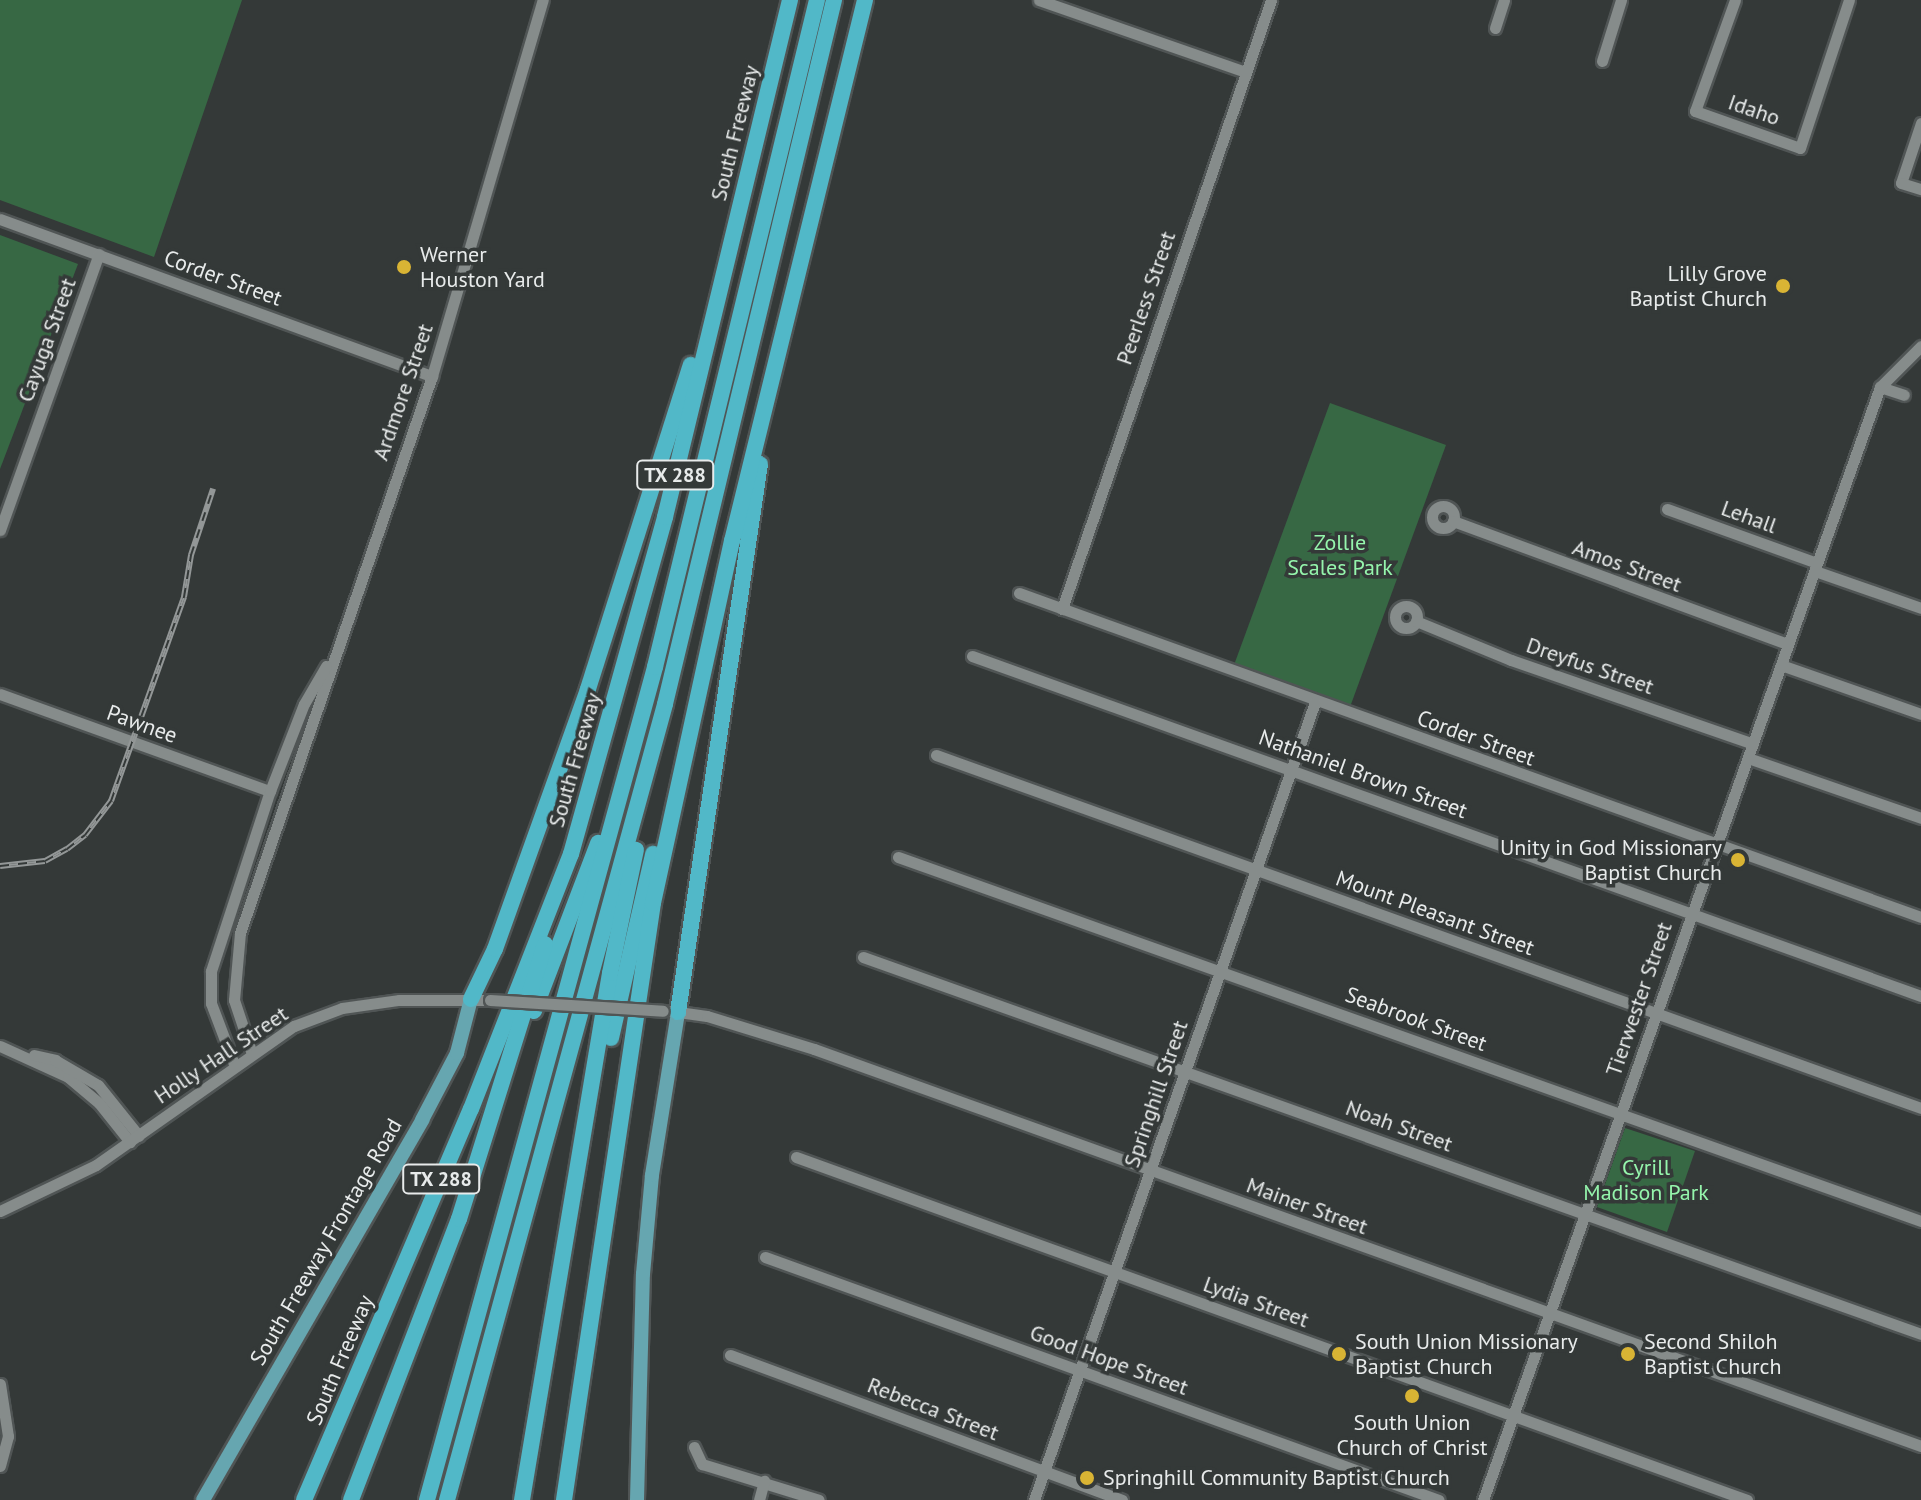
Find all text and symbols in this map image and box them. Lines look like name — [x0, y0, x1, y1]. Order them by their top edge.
street label: South Freeway — [705, 62, 765, 204]
street label: Idaho — [1725, 89, 1783, 131]
street label: Peerless Street — [1111, 228, 1181, 368]
place label: Werner Houston Yard — [420, 241, 546, 292]
street label: Corder Street — [160, 244, 286, 312]
marker: Werner Houston Yard — [395, 258, 413, 276]
place label: Lilly Grove Baptist Church — [1630, 260, 1767, 312]
street label: Cayuga Street — [12, 274, 82, 406]
marker: Lilly Grove Baptist Church — [1774, 277, 1792, 295]
street label: Ardmore Street — [367, 320, 439, 464]
road number: TX 288 — [635, 459, 715, 491]
street label: Lehall — [1718, 495, 1780, 539]
park label: Zollie Scales Park — [1287, 529, 1393, 580]
street label: Amos Street — [1569, 534, 1685, 598]
street label: Dreyfus Street — [1523, 632, 1657, 700]
street label: South Freeway — [543, 690, 607, 830]
street label: Pawnee — [103, 699, 181, 749]
street label: Corder Street — [1413, 704, 1539, 772]
street label: Nathaniel Brown Street — [1255, 724, 1471, 824]
place label: Unity in God Missionary Baptist Church — [1499, 834, 1722, 886]
marker: Unity in God Missionary Baptist Church — [1729, 851, 1747, 869]
street label: Mount Pleasant Street — [1332, 865, 1538, 961]
street label: Tierwester Street — [1600, 919, 1678, 1079]
street label: Seabrook Street — [1341, 981, 1491, 1057]
street label: Holly Hall Street — [149, 1000, 293, 1110]
street label: Springhill Street — [1119, 1017, 1193, 1171]
street label: Noah Street — [1342, 1095, 1456, 1157]
street label: South Freeway Frontage Road — [244, 1114, 408, 1370]
park label: Cyrill Madison Park — [1583, 1154, 1709, 1206]
road number: TX 288 — [401, 1163, 481, 1195]
street label: Mainer Street — [1243, 1172, 1371, 1240]
street label: Lydia Street — [1200, 1271, 1312, 1333]
street label: South Freeway — [301, 1291, 379, 1429]
street label: Good Hope Street — [1026, 1319, 1192, 1401]
place label: South Union Missionary Baptist Church — [1355, 1328, 1578, 1380]
place label: Second Shiloh Baptist Church — [1644, 1328, 1781, 1380]
marker: South Union Missionary Baptist Church — [1330, 1345, 1348, 1363]
marker: Second Shiloh Baptist Church — [1619, 1345, 1637, 1363]
street label: Rebecca Street — [864, 1372, 1002, 1446]
marker: South Union Church of Christ — [1403, 1387, 1421, 1405]
place label: South Union Church of Christ — [1337, 1409, 1487, 1460]
place label: Springhill Community Baptist Church — [1103, 1465, 1451, 1491]
marker: Springhill Community Baptist Church — [1078, 1469, 1096, 1487]

